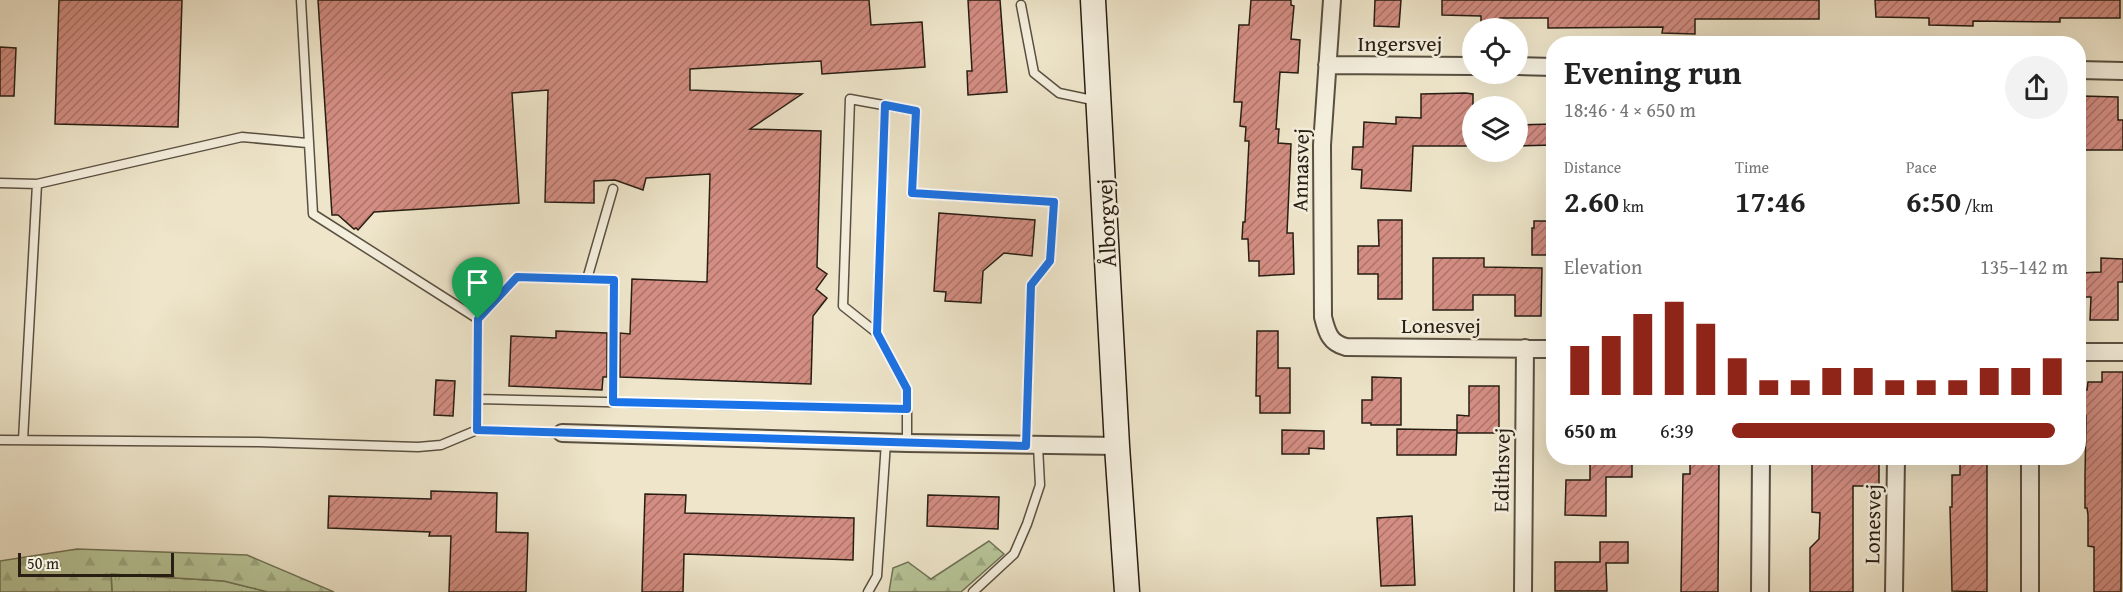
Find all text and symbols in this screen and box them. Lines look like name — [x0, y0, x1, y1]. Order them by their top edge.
map controls — [1462, 18, 1528, 162]
button: locate — [1462, 18, 1528, 84]
street label: Ingersvej — [1358, 27, 1442, 59]
text: Evening run — [1564, 48, 1741, 96]
button: share — [2005, 56, 2068, 119]
text: 18:46 · 4 × 650 m — [1564, 95, 1696, 124]
button: layers — [1462, 96, 1528, 162]
street label: Annasvej — [1283, 128, 1317, 212]
text: Distance — [1564, 155, 1621, 179]
text: Time — [1735, 155, 1769, 179]
text: Pace — [1906, 155, 1937, 179]
street label: Ålborgvej — [1088, 178, 1124, 268]
text: 2.60 — [1564, 179, 1619, 223]
text: 17:46 — [1735, 179, 1806, 223]
text: 6:50 — [1906, 179, 1961, 223]
text: km — [1619, 194, 1644, 218]
text: /km — [1961, 194, 1993, 218]
text: Elevation — [1564, 252, 1642, 281]
text: 135–142 m — [1980, 252, 2068, 281]
pin — [452, 257, 503, 319]
icon: arrive — [461, 266, 494, 299]
street label: Lonesvej — [1401, 309, 1481, 341]
text: 650 m — [1564, 416, 1617, 445]
text: 6:39 — [1660, 416, 1694, 445]
street label: Edithsvej — [1484, 427, 1518, 513]
street label: Lonesvej — [1855, 484, 1889, 564]
scale bar — [18, 550, 174, 578]
text: 50 m — [27, 551, 59, 575]

